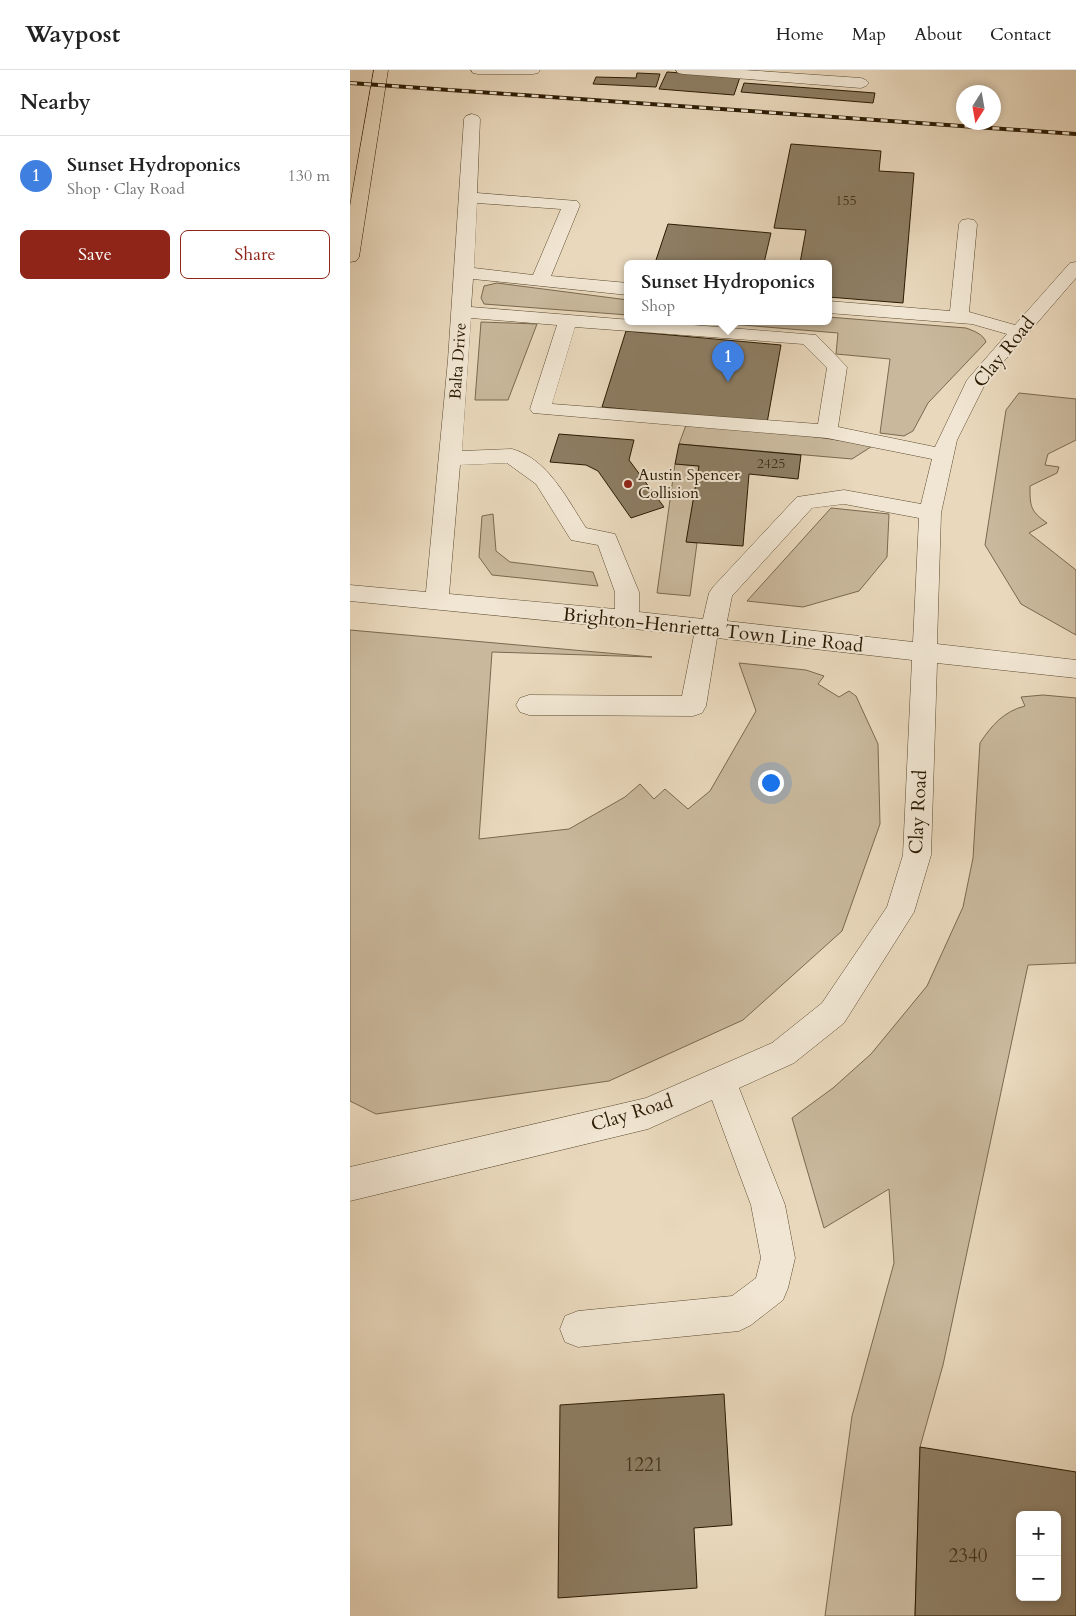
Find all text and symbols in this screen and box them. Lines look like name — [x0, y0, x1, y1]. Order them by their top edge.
text: Waypost — [25, 18, 120, 51]
text: Home — [776, 22, 824, 47]
text: Map — [852, 22, 886, 47]
text: About — [914, 22, 962, 47]
text: Contact — [990, 22, 1051, 47]
north arrow — [956, 85, 1001, 130]
text: Nearby — [20, 88, 91, 117]
text: Sunset Hydroponics — [67, 152, 241, 178]
text: 1 — [32, 165, 40, 187]
text: 130 m — [288, 165, 330, 187]
text: Shop · Clay Road — [67, 178, 185, 200]
house number: 155 — [835, 191, 857, 210]
button: Save — [20, 230, 170, 279]
button: Share — [180, 230, 330, 279]
popup — [624, 260, 832, 325]
text: Sunset Hydroponics — [641, 269, 815, 295]
text: Shop — [641, 295, 675, 317]
street label: Clay Road — [967, 311, 1041, 393]
street label: Balta Drive — [444, 322, 472, 400]
pin: 1 — [712, 341, 744, 382]
house number: 2425 — [757, 454, 785, 473]
place label: Austin Spencer Collision — [638, 464, 740, 504]
marker: Austin Spencer Collision — [622, 478, 634, 490]
street label: Brighton-Henrietta Town Line Road — [562, 601, 864, 659]
street label: Clay Road — [903, 769, 933, 855]
your location — [758, 770, 784, 796]
street label: Clay Road — [588, 1088, 676, 1138]
house number: 1221 — [625, 1452, 663, 1478]
map controls — [1016, 1511, 1061, 1601]
button: + — [1016, 1511, 1061, 1556]
house number: 2340 — [949, 1543, 988, 1569]
button: − — [1016, 1556, 1061, 1601]

